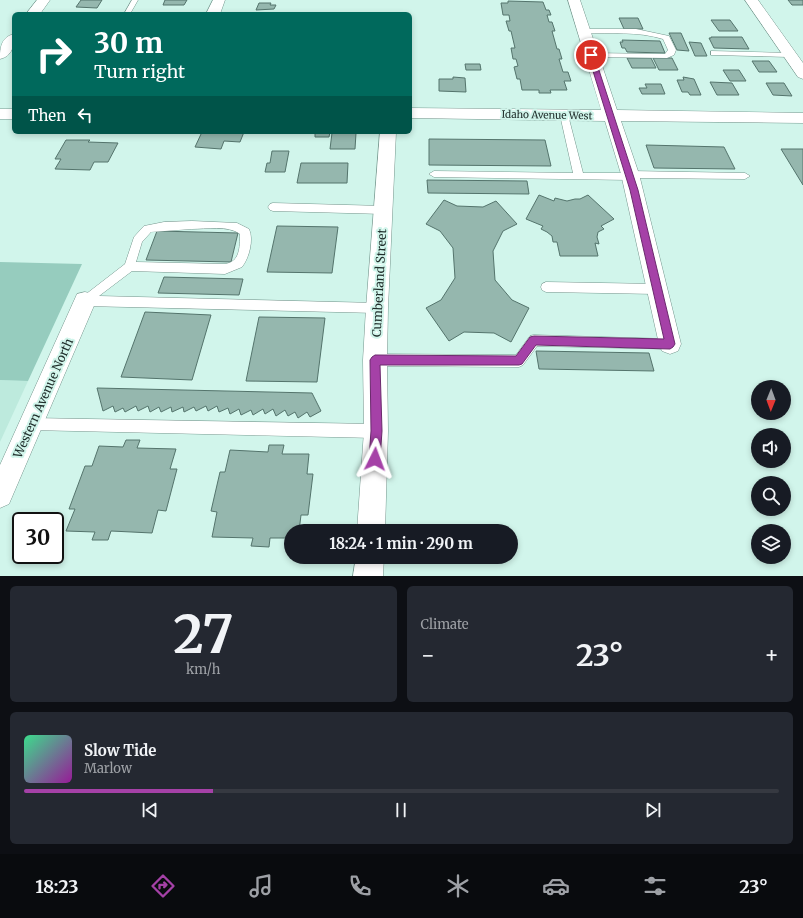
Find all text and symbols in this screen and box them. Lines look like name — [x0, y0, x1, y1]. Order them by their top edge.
text: 30 m — [94, 25, 163, 61]
icon: right — [28, 28, 80, 80]
pin — [574, 38, 608, 72]
icon: arrive — [580, 44, 602, 66]
text: Turn right — [94, 60, 185, 83]
icon: left — [74, 104, 96, 126]
text: Then — [28, 106, 66, 125]
street label: Idaho Avenue West — [501, 108, 593, 122]
street label: Cumberland Street — [369, 228, 389, 337]
street label: Western Avenue North — [9, 336, 76, 461]
north arrow — [751, 380, 791, 420]
map controls — [751, 380, 791, 564]
button: sound — [751, 428, 791, 468]
position arrow — [354, 438, 396, 480]
button: search — [751, 476, 791, 516]
speed limit sign: 30 — [12, 512, 64, 564]
button: layers — [751, 524, 791, 564]
text: 18:24 · 1 min · 290 m — [329, 534, 473, 553]
text: 27 — [173, 602, 233, 667]
text: Climate — [421, 616, 469, 633]
text: 23° — [576, 636, 624, 674]
text: − — [421, 641, 435, 669]
text: + — [764, 641, 779, 669]
text: km/h — [186, 661, 220, 678]
text: Slow Tide — [84, 741, 156, 760]
text: Marlow — [84, 760, 132, 777]
icon: previous — [139, 799, 161, 821]
icon: pause — [390, 799, 412, 821]
icon: next — [642, 799, 664, 821]
icon: directions — [149, 872, 177, 900]
icon: music — [247, 872, 275, 900]
icon: phone — [346, 872, 374, 900]
icon: climate — [444, 872, 472, 900]
icon: car — [542, 872, 570, 900]
icon: filters — [641, 872, 669, 900]
text: 18:23 — [35, 875, 79, 898]
text: 23° — [739, 875, 768, 898]

